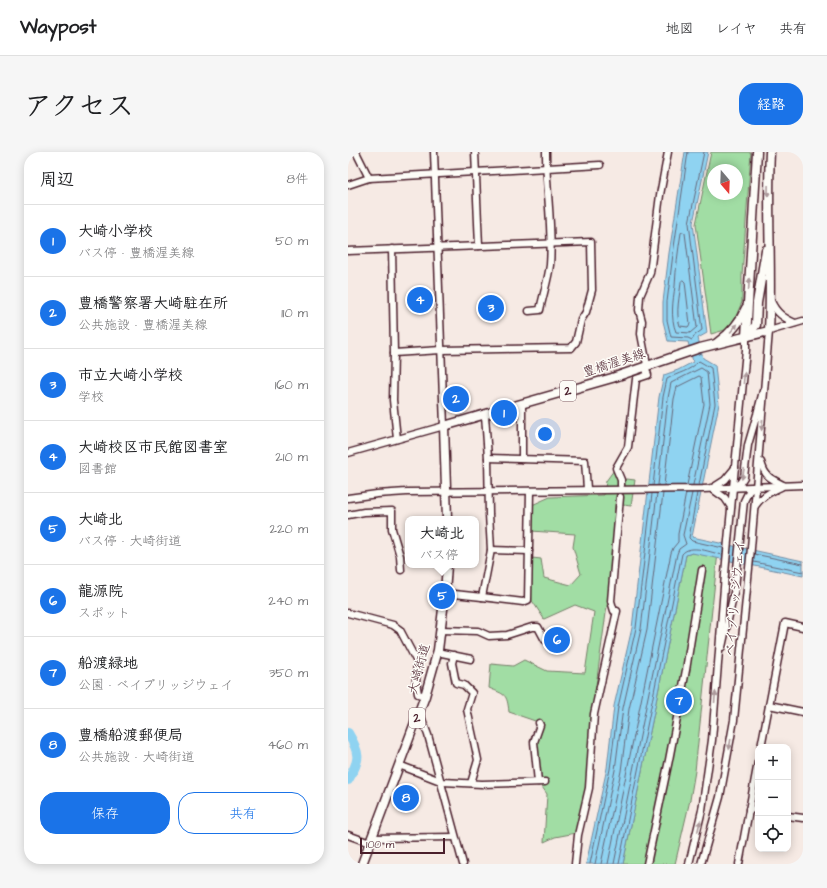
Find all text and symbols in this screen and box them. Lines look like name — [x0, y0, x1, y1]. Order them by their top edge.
text: Waypost — [20, 14, 96, 41]
text: 地図 — [666, 19, 694, 39]
text: レイヤ — [716, 19, 757, 39]
text: 共有 — [779, 19, 807, 39]
button: 経路 — [739, 83, 803, 125]
text: アクセス — [24, 87, 134, 126]
north arrow — [707, 164, 743, 200]
text: 周辺 — [40, 168, 74, 192]
text: 8件 — [287, 170, 308, 188]
one-way arrow — [765, 185, 771, 198]
text: 大崎小学校 — [78, 221, 153, 242]
text: 1 — [52, 232, 54, 250]
text: 50 m — [275, 232, 308, 250]
text: バス停 · 豊橋渥美線 — [78, 244, 194, 262]
one-way arrow — [746, 278, 753, 290]
pin: 4 — [407, 285, 433, 315]
text: 豊橋警察署大崎駐在所 — [78, 293, 228, 314]
pin: 3 — [478, 293, 504, 323]
text: 2 — [49, 304, 57, 322]
text: 110 m — [281, 304, 308, 322]
text: 公共施設 · 豊橋渥美線 — [78, 316, 207, 334]
one-way arrow — [730, 322, 739, 333]
street label: 豊橋渥美線 — [580, 344, 649, 382]
text: 市立大崎小学校 — [78, 365, 183, 386]
one-way arrow — [740, 372, 747, 384]
text: 3 — [50, 376, 56, 394]
text: 160 m — [275, 376, 308, 394]
road number: 2 — [560, 381, 576, 401]
pin: 2 — [443, 384, 469, 414]
text: 学校 — [78, 388, 104, 406]
pin: 1 — [491, 398, 517, 428]
one-way arrow — [759, 419, 765, 431]
your location — [535, 424, 555, 444]
text: 大崎校区市民館図書室 — [78, 437, 228, 458]
text: 4 — [49, 448, 57, 466]
text: 210 m — [275, 448, 308, 466]
text: 図書館 — [78, 460, 117, 478]
one-way arrow — [740, 467, 746, 480]
text: 大崎北 — [78, 509, 123, 530]
popup — [405, 516, 479, 568]
text: 5 — [48, 520, 58, 538]
text: 220 m — [270, 520, 308, 538]
text: 大崎北 — [419, 523, 465, 544]
text: バス停 · 大崎街道 — [78, 532, 181, 550]
street label: ベイブリッジウェイ — [721, 539, 749, 657]
text: バス停 — [419, 546, 459, 564]
text: 龍源院 — [78, 581, 123, 602]
pin: 5 — [429, 581, 455, 611]
text: 6 — [49, 592, 57, 610]
text: 240 m — [268, 592, 308, 610]
text: スポット — [78, 604, 130, 622]
pin: 6 — [544, 625, 570, 655]
street label: 大崎街道 — [404, 642, 434, 696]
text: 船渡緑地 — [78, 653, 138, 674]
text: 7 — [49, 664, 57, 682]
text: 350 m — [269, 664, 308, 682]
text: 公園 · ベイブリッジウェイ — [78, 676, 233, 694]
pin: 7 — [666, 686, 692, 716]
one-way arrow — [712, 691, 719, 703]
road number: 2 — [409, 708, 425, 728]
text: 豊橋船渡郵便局 — [78, 725, 183, 746]
text: 8 — [49, 736, 57, 754]
text: 460 m — [267, 736, 308, 754]
one-way arrow — [727, 738, 733, 750]
map controls — [755, 744, 791, 852]
button: + — [755, 744, 791, 780]
text: 公共施設 · 大崎街道 — [78, 748, 194, 766]
button: − — [755, 780, 791, 816]
pin: 8 — [393, 783, 419, 813]
button: 保存 — [40, 792, 170, 834]
button: 共有 — [178, 792, 308, 834]
button: locate — [755, 816, 791, 852]
one-way arrow — [696, 820, 702, 832]
scale bar — [360, 836, 445, 855]
text: 100 m — [366, 837, 394, 852]

